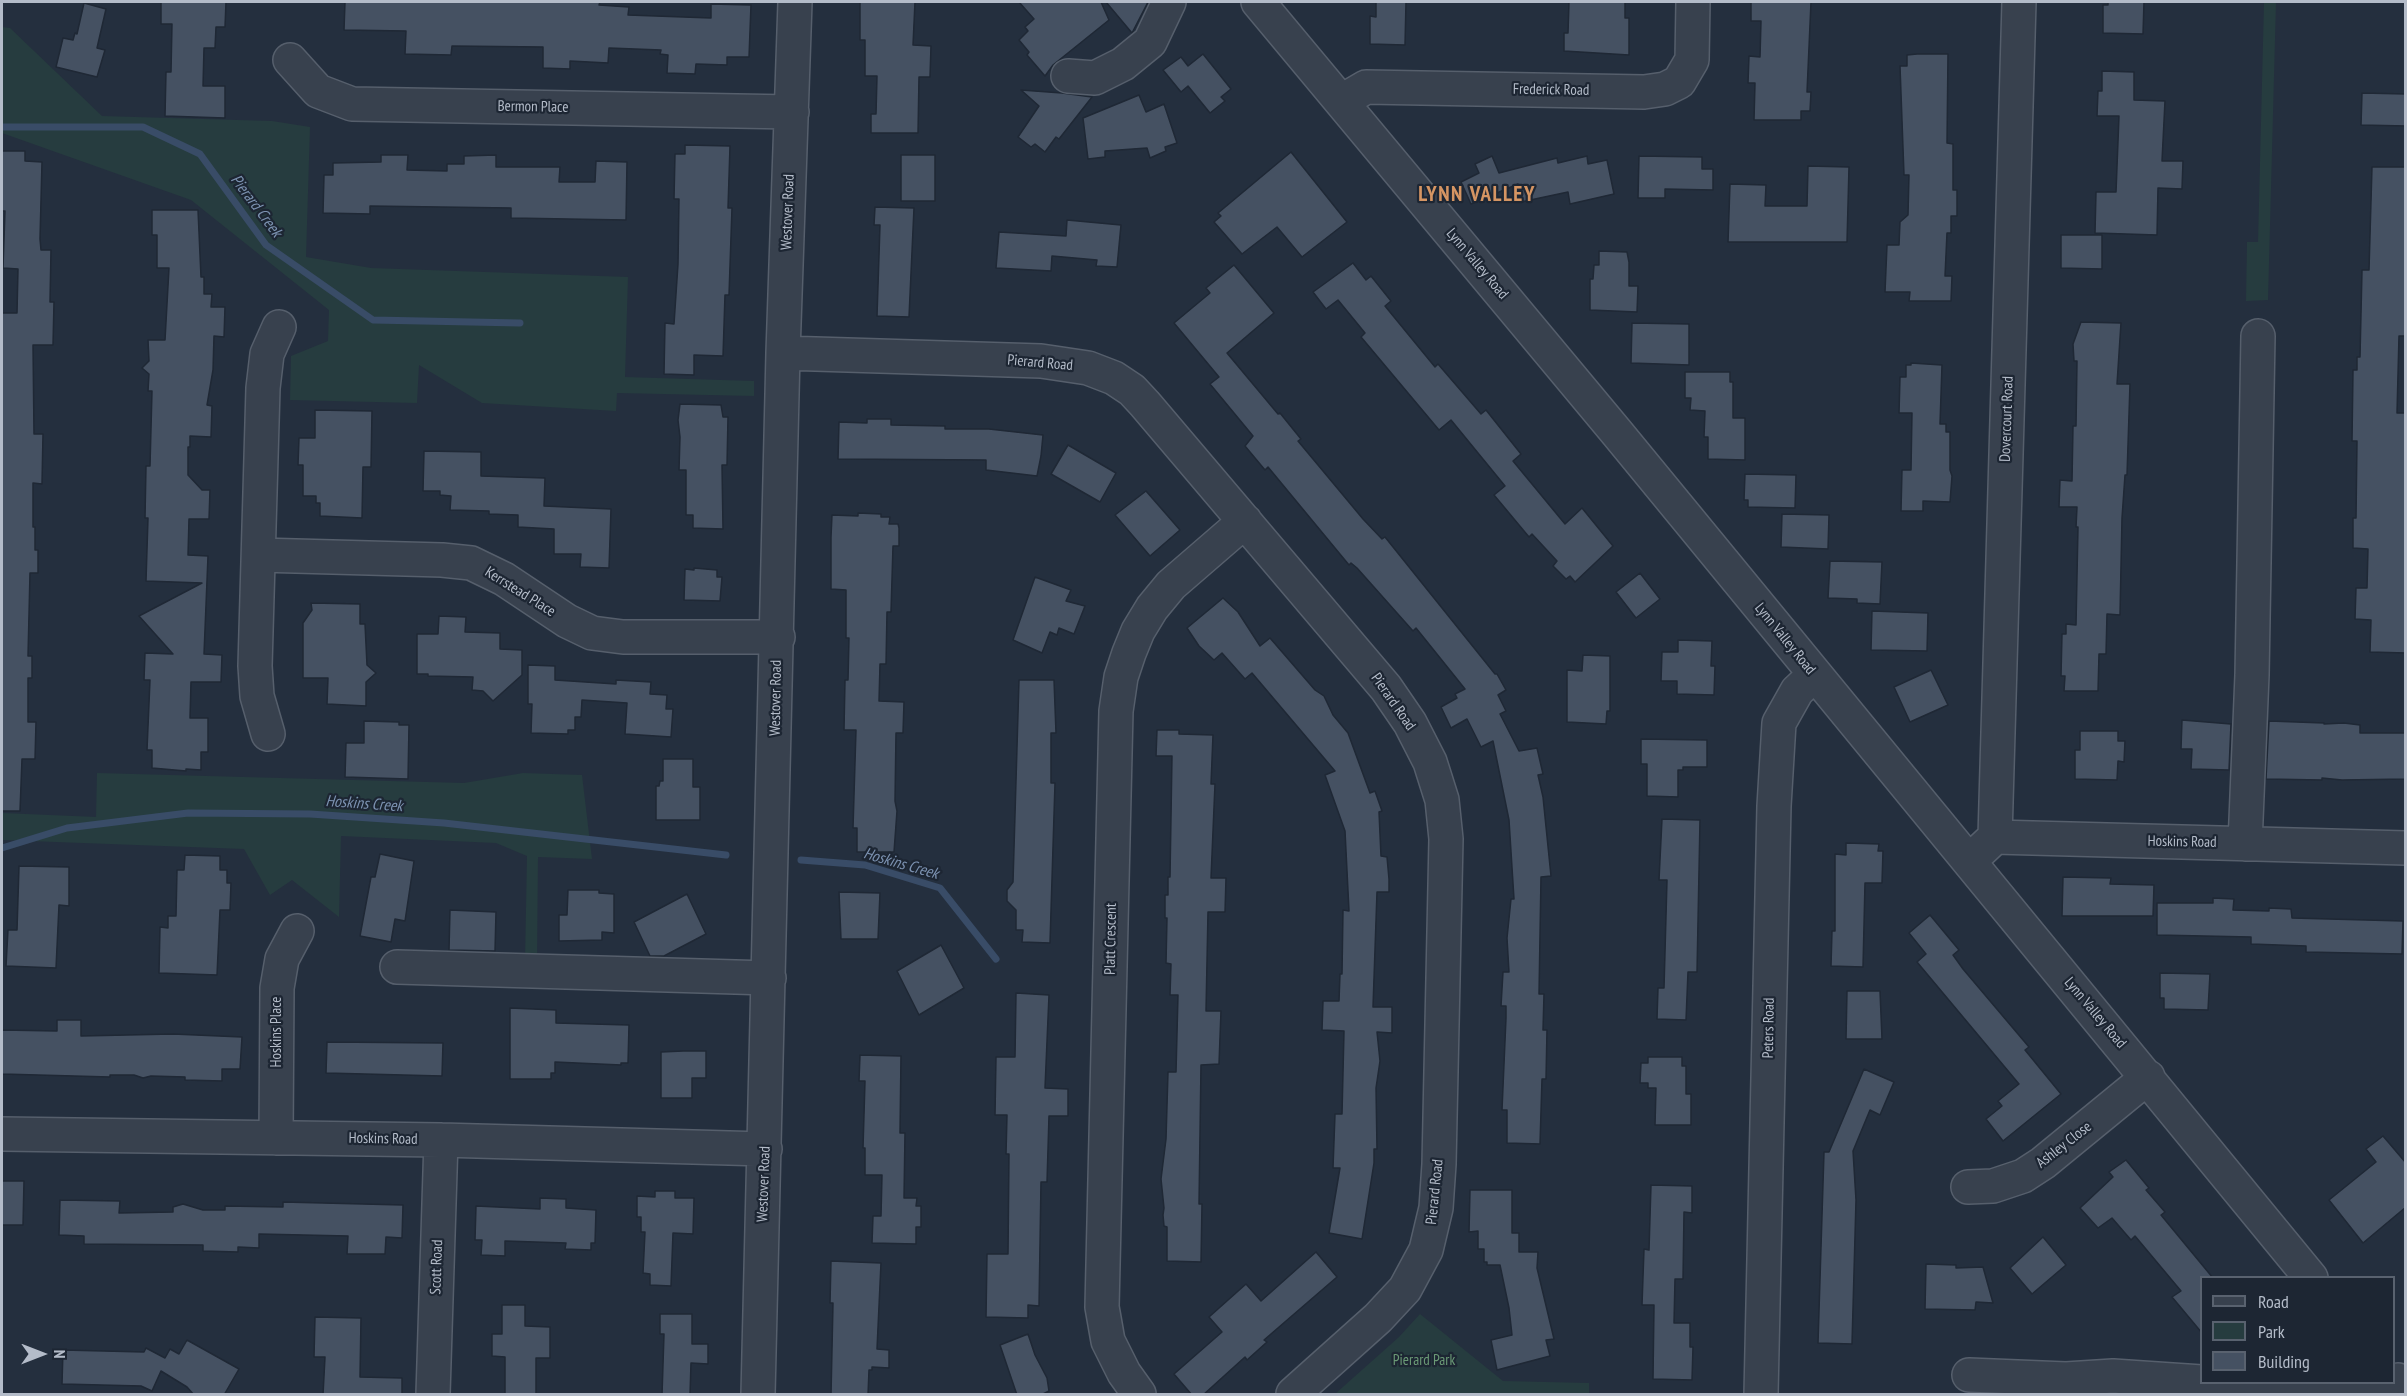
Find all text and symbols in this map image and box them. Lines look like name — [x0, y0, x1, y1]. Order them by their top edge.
street label: Frederick Road — [1513, 80, 1589, 100]
street label: Bermon Place — [497, 97, 569, 117]
water label: Pierard Creek — [226, 171, 286, 241]
street label: Westover Road — [778, 174, 798, 250]
district label: LYNN VALLEY — [1418, 182, 1536, 208]
street label: Lynn Valley Road — [1442, 225, 1512, 303]
street label: Pierard Road — [1006, 351, 1074, 375]
street label: Dovercourt Road — [1997, 376, 2017, 462]
street label: Kerrstead Place — [481, 563, 559, 621]
street label: Lynn Valley Road — [1751, 600, 1819, 678]
street label: Westover Road — [766, 660, 786, 736]
street label: Pierard Road — [1367, 670, 1419, 734]
water label: Hoskins Creek — [325, 792, 403, 816]
street label: Hoskins Road — [2147, 832, 2217, 852]
water label: Hoskins Creek — [861, 844, 941, 884]
street label: Platt Crescent — [1101, 903, 1121, 975]
street label: Lynn Valley Road — [2060, 974, 2130, 1052]
street label: Hoskins Place — [268, 996, 286, 1068]
street label: Peters Road — [1759, 998, 1779, 1058]
street label: Ashley Close — [2033, 1118, 2095, 1172]
street label: Hoskins Road — [348, 1129, 418, 1149]
street label: Westover Road — [754, 1146, 774, 1222]
street label: Pierard Road — [1423, 1158, 1447, 1226]
street label: Scott Road — [427, 1239, 447, 1295]
legend — [2200, 1276, 2395, 1384]
text: Road — [2258, 1290, 2289, 1313]
text: Park — [2258, 1320, 2285, 1343]
north arrow — [12, 1324, 72, 1384]
text: N — [50, 1350, 70, 1358]
text: Building — [2258, 1350, 2310, 1373]
park label: Pierard Park — [1393, 1352, 1455, 1370]

